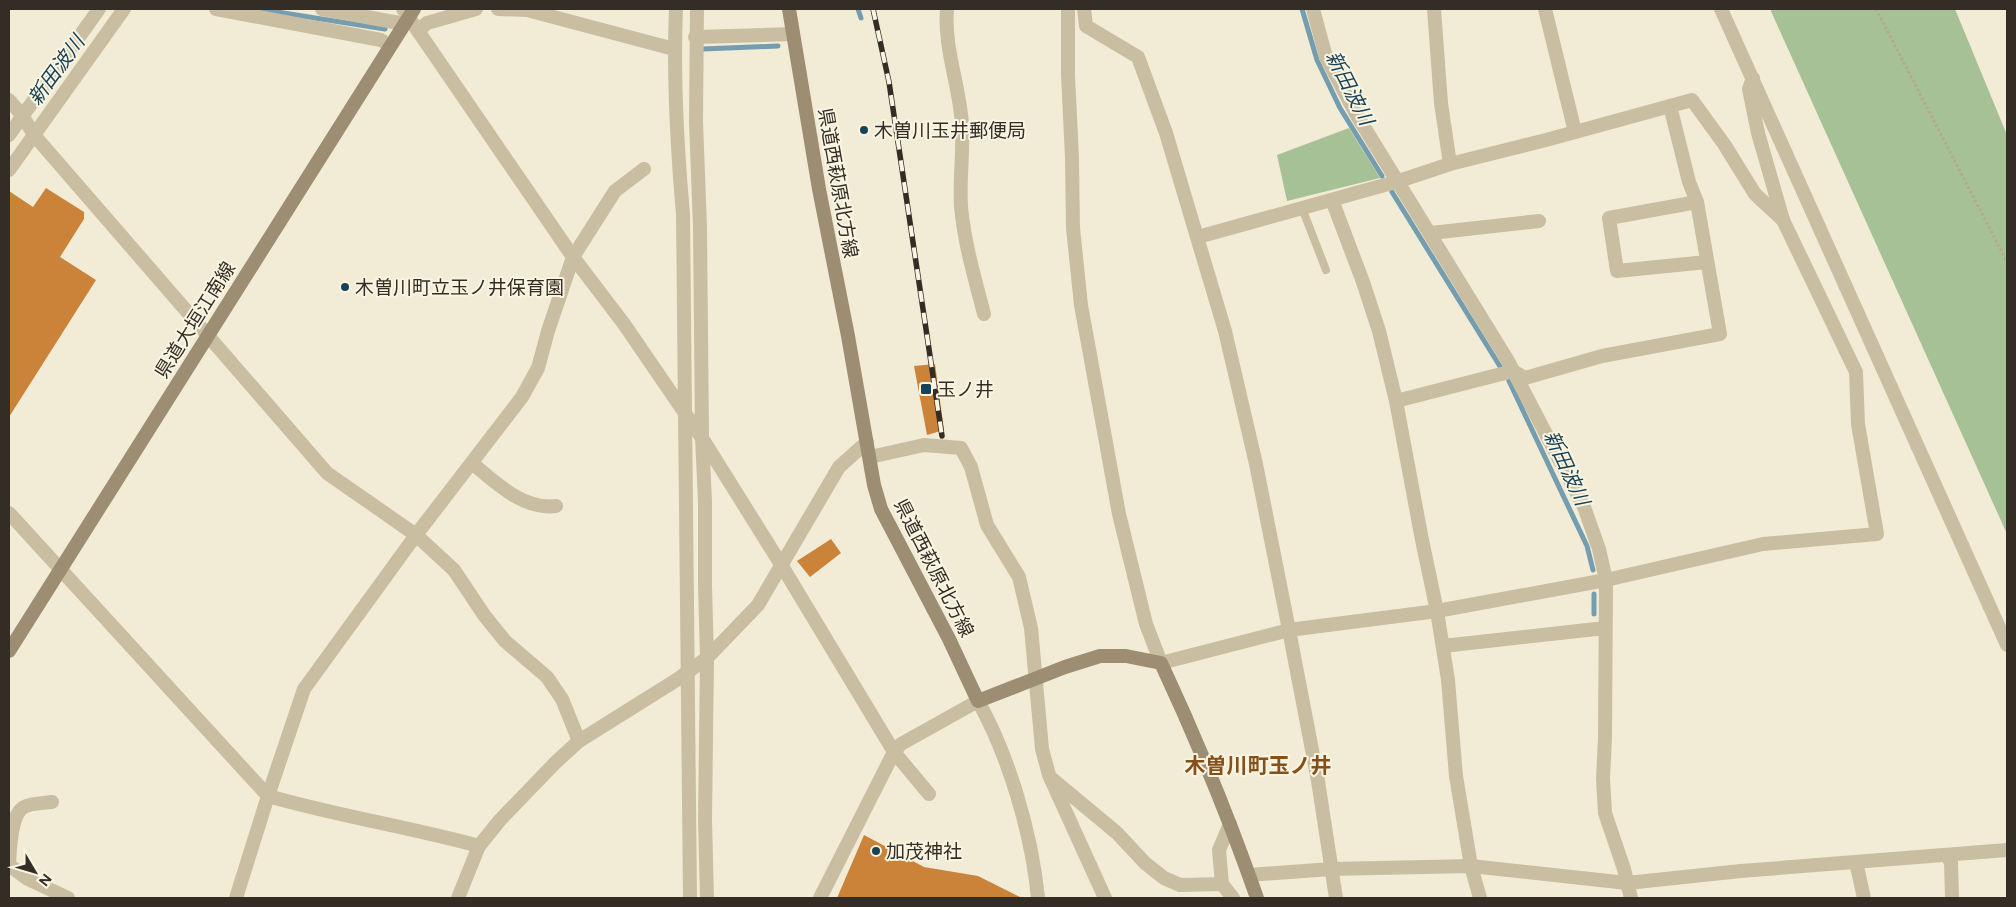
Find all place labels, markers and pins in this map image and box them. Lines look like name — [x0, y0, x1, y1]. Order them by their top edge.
place label: 木曽川玉井郵便局 — [874, 119, 1026, 142]
marker: 木曽川玉井郵便局 — [858, 124, 870, 136]
place label: 木曽川町立玉ノ井保育園 — [355, 276, 564, 299]
marker: 木曽川町立玉ノ井保育園 — [339, 281, 351, 293]
place label: 玉ノ井 — [937, 378, 994, 401]
marker: 玉ノ井 — [919, 382, 933, 396]
place label: 加茂神社 — [886, 840, 962, 863]
marker: 加茂神社 — [870, 845, 882, 857]

